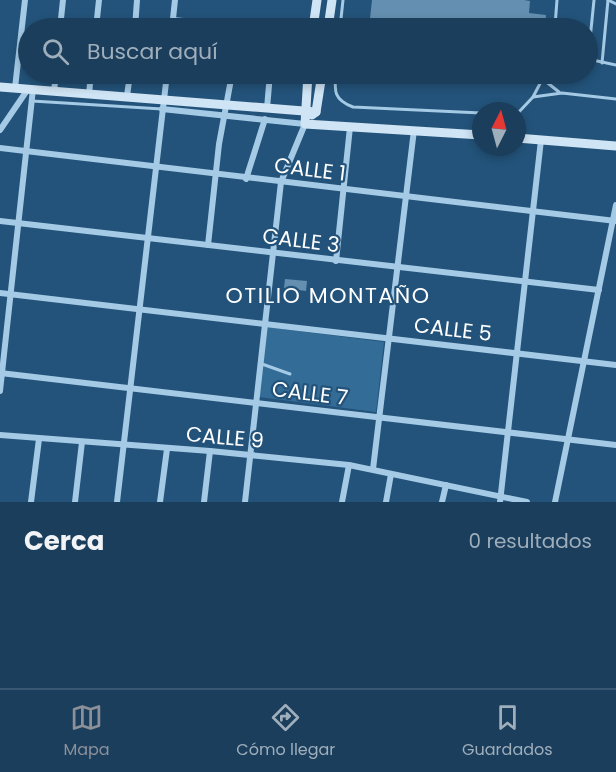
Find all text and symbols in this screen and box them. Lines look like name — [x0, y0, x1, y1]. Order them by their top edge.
search box — [18, 18, 598, 84]
icon: search — [39, 35, 72, 68]
text: Buscar aquí — [87, 36, 218, 67]
north arrow — [472, 102, 526, 156]
street label: CALLE 1 — [273, 150, 347, 188]
street label: CALLE 3 — [261, 221, 341, 259]
district label: OTILIO MONTAÑO — [226, 280, 430, 311]
street label: CALLE 5 — [412, 310, 494, 348]
street label: CALLE 7 — [270, 374, 350, 412]
street label: CALLE 9 — [185, 419, 265, 455]
text: Cerca — [24, 523, 104, 559]
text: 0 resultados — [469, 527, 592, 555]
tab: Mapa — [63, 701, 110, 762]
tab: Cómo llegar — [236, 701, 335, 762]
tab: Guardados — [462, 701, 553, 762]

